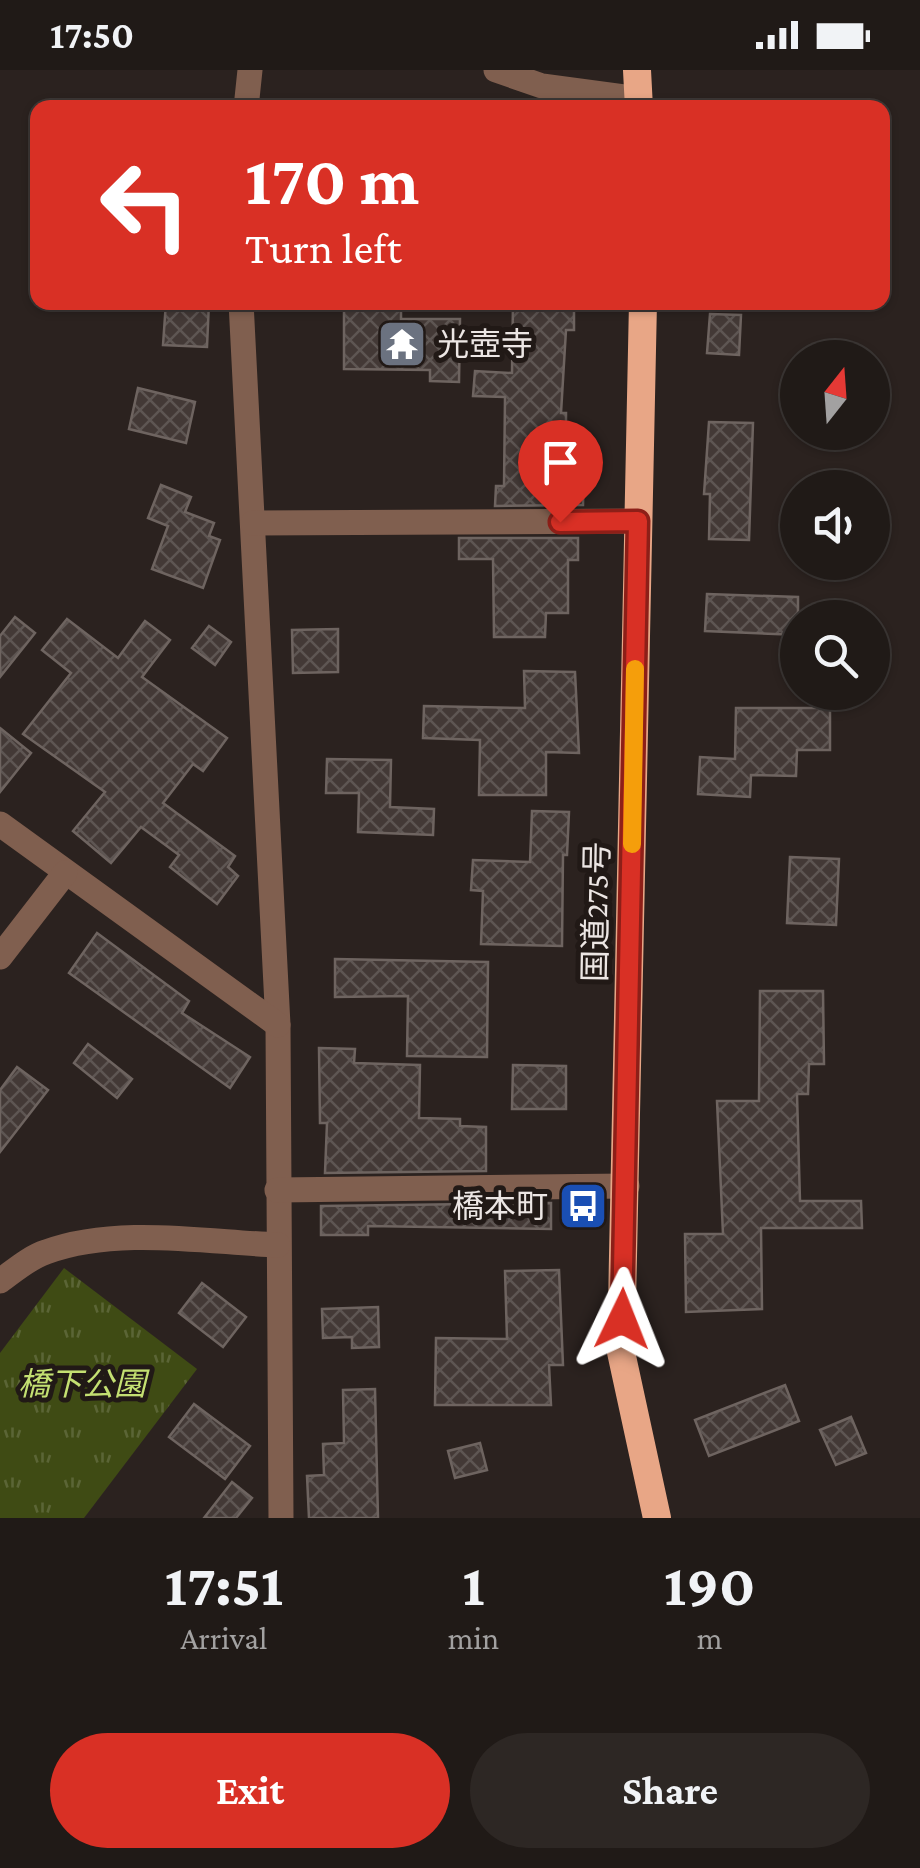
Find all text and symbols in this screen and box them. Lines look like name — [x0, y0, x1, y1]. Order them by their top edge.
text: 17:50 — [50, 14, 134, 56]
icon: left — [80, 140, 210, 270]
text: 170 m — [245, 141, 419, 219]
text: Turn left — [245, 223, 402, 273]
temple icon: 光壺寺 — [376, 318, 428, 370]
place label: 光壺寺 — [437, 326, 533, 362]
north arrow — [780, 340, 890, 450]
map controls — [780, 340, 890, 710]
pin — [518, 420, 603, 523]
icon: arrive — [533, 435, 588, 490]
button: sound — [780, 470, 890, 580]
button: search — [780, 600, 890, 710]
street label: 国道275号 — [577, 842, 615, 982]
bus stop icon: 橋本町 — [557, 1180, 609, 1232]
place label: 橋本町 — [452, 1188, 548, 1224]
position arrow — [570, 1267, 674, 1371]
park label: 橋下公園 — [18, 1366, 150, 1402]
text: 17:51 — [165, 1551, 283, 1618]
text: 1 — [462, 1551, 485, 1618]
text: 190 — [664, 1551, 755, 1618]
text: Arrival — [180, 1620, 267, 1656]
text: min — [448, 1620, 499, 1656]
text: m — [697, 1620, 722, 1656]
button: Exit — [50, 1733, 450, 1848]
button: Share — [470, 1733, 870, 1848]

